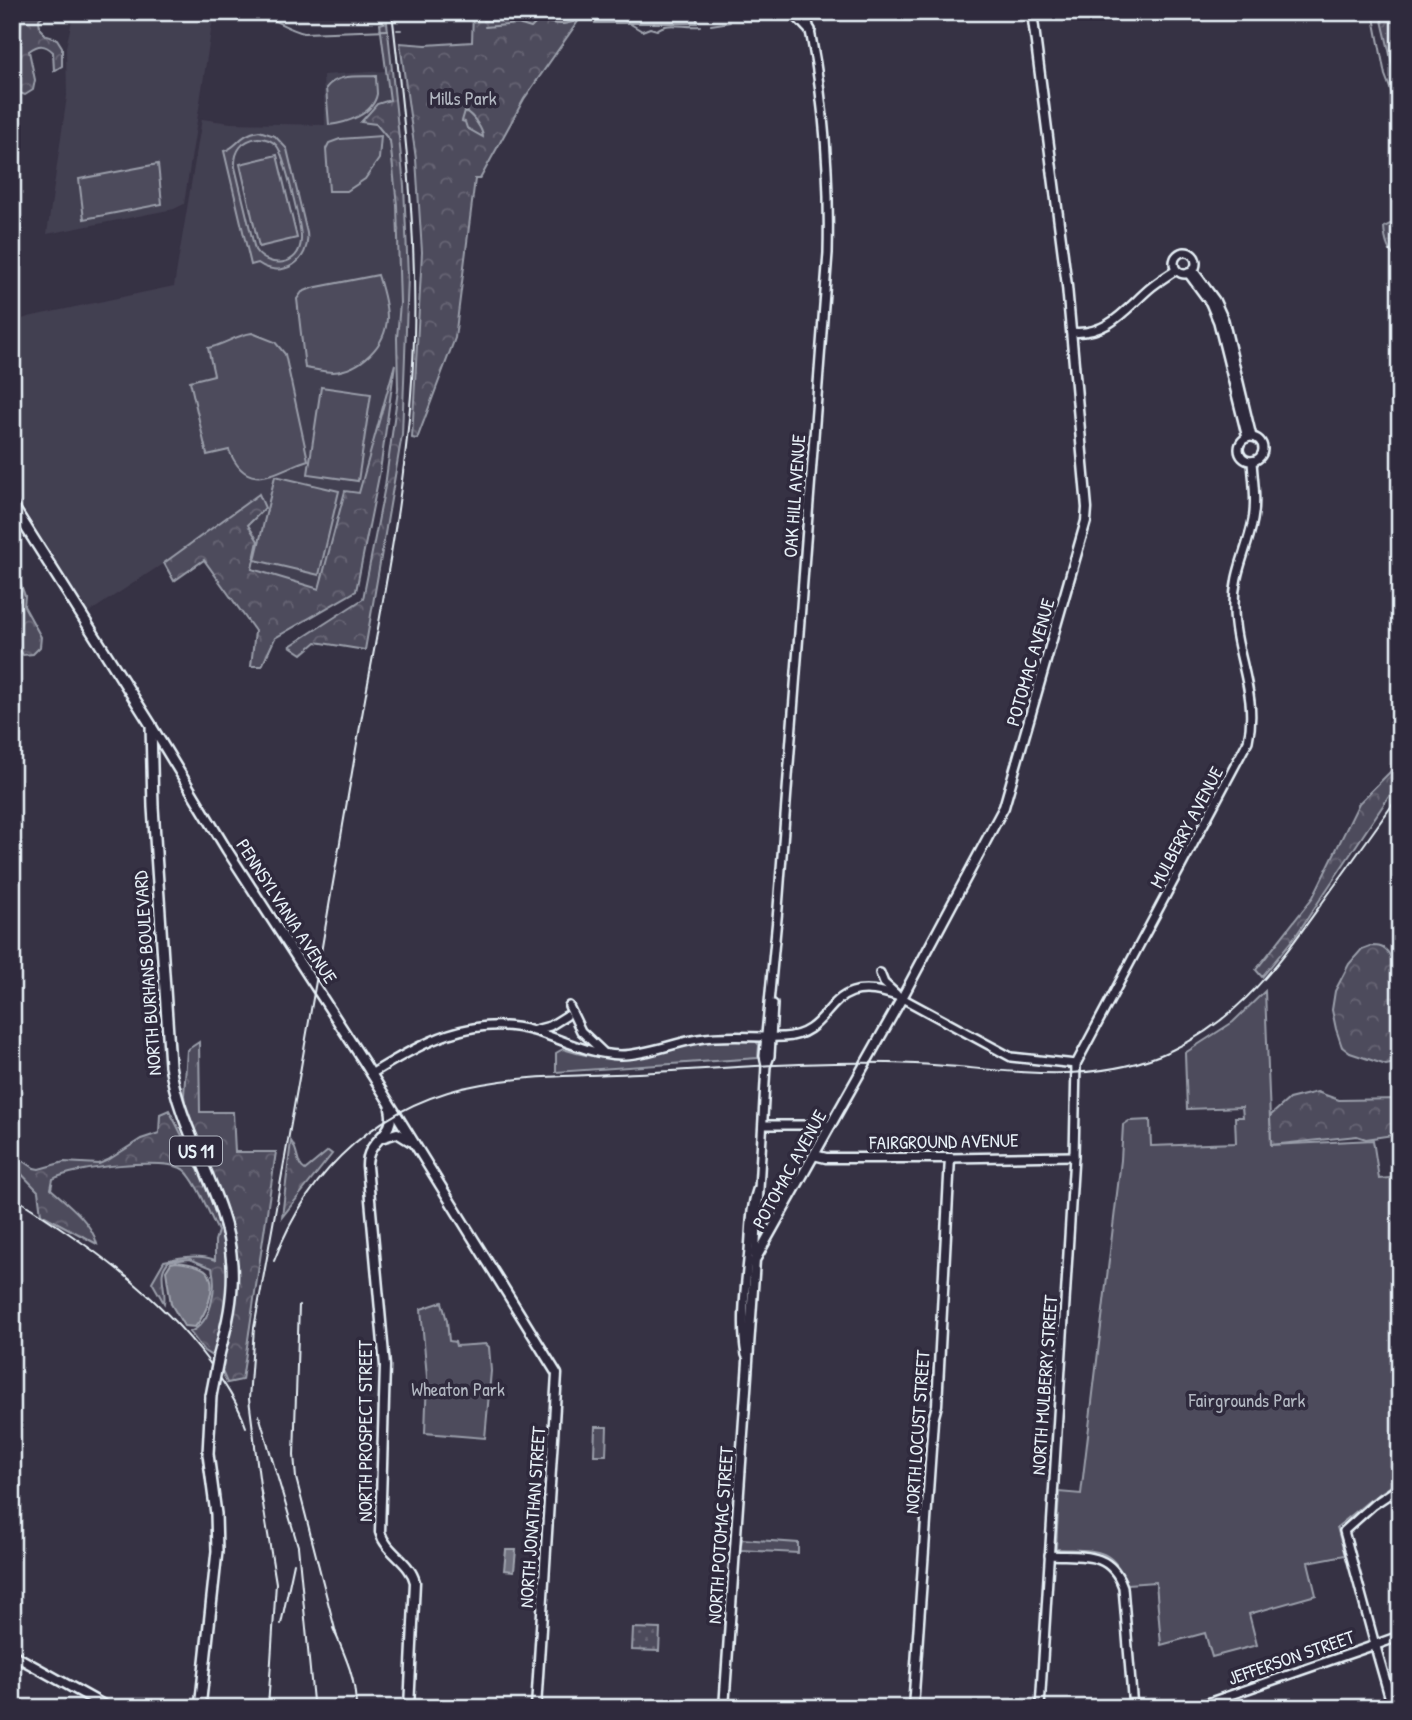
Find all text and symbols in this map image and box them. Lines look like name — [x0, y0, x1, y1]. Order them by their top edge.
park label: Mills Park — [429, 85, 497, 111]
street label: OAK HILL AVENUE — [777, 433, 811, 558]
street label: POTOMAC AVENUE — [999, 594, 1061, 729]
street label: MULBERRY AVENUE — [1143, 761, 1229, 892]
street label: PENNSYLVANIA AVENUE — [231, 834, 344, 989]
street label: NORTH BURHANS BOULEVARD — [127, 870, 167, 1076]
street label: POTOMAC AVENUE — [746, 1105, 833, 1233]
street label: FAIRGROUND AVENUE — [868, 1127, 1019, 1155]
road number: US 11 — [170, 1136, 222, 1166]
street label: NORTH MULBERRY STREET — [1025, 1293, 1063, 1476]
street label: NORTH PROSPECT STREET — [352, 1339, 378, 1522]
street label: NORTH LOCUST STREET — [898, 1348, 936, 1515]
park label: Wheaton Park — [411, 1376, 505, 1402]
park label: Fairgrounds Park — [1188, 1387, 1305, 1413]
street label: NORTH JONATHAN STREET — [513, 1424, 551, 1609]
street label: NORTH POTOMAC STREET — [701, 1444, 739, 1625]
street label: JEFFERSON STREET — [1224, 1623, 1359, 1691]

